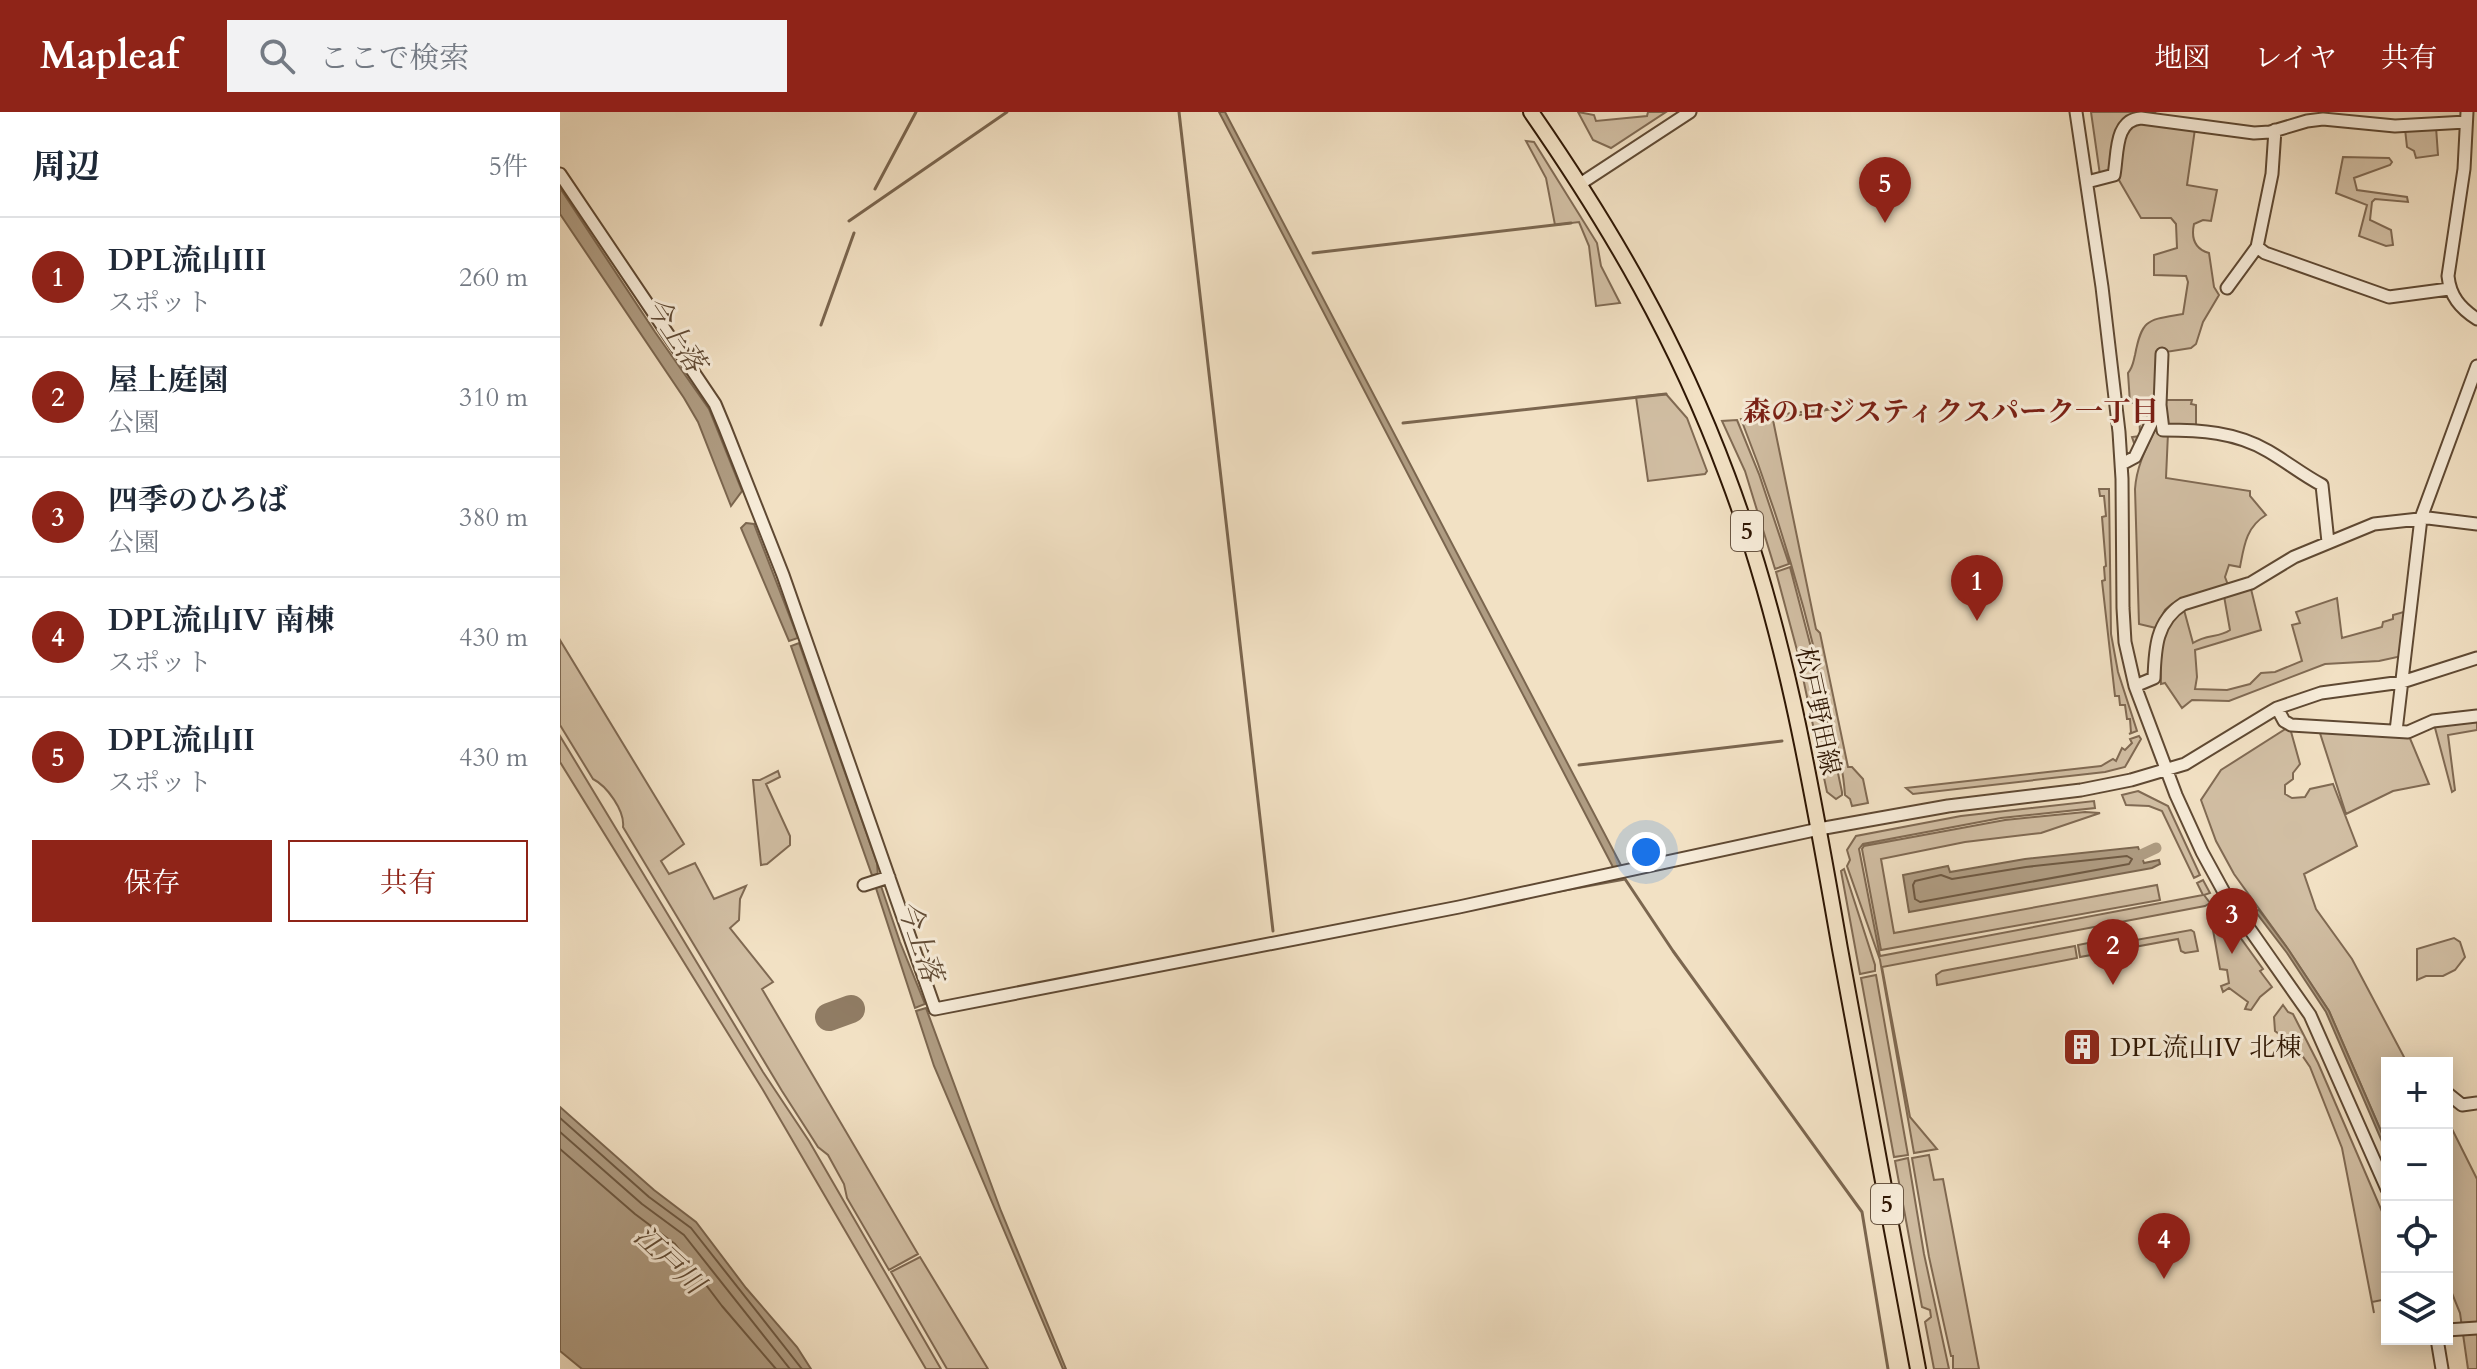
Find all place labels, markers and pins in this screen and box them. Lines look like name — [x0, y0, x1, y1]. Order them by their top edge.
pin: 5 — [1859, 157, 1911, 223]
pin: 1 — [1951, 555, 2003, 621]
pin: 3 — [2206, 888, 2258, 954]
pin: 2 — [2087, 919, 2139, 985]
building icon: DPL流山IV 北棟 — [2061, 1026, 2103, 1068]
place label: DPL流山IV 北棟 — [2110, 1030, 2301, 1065]
pin: 4 — [2138, 1213, 2190, 1279]

